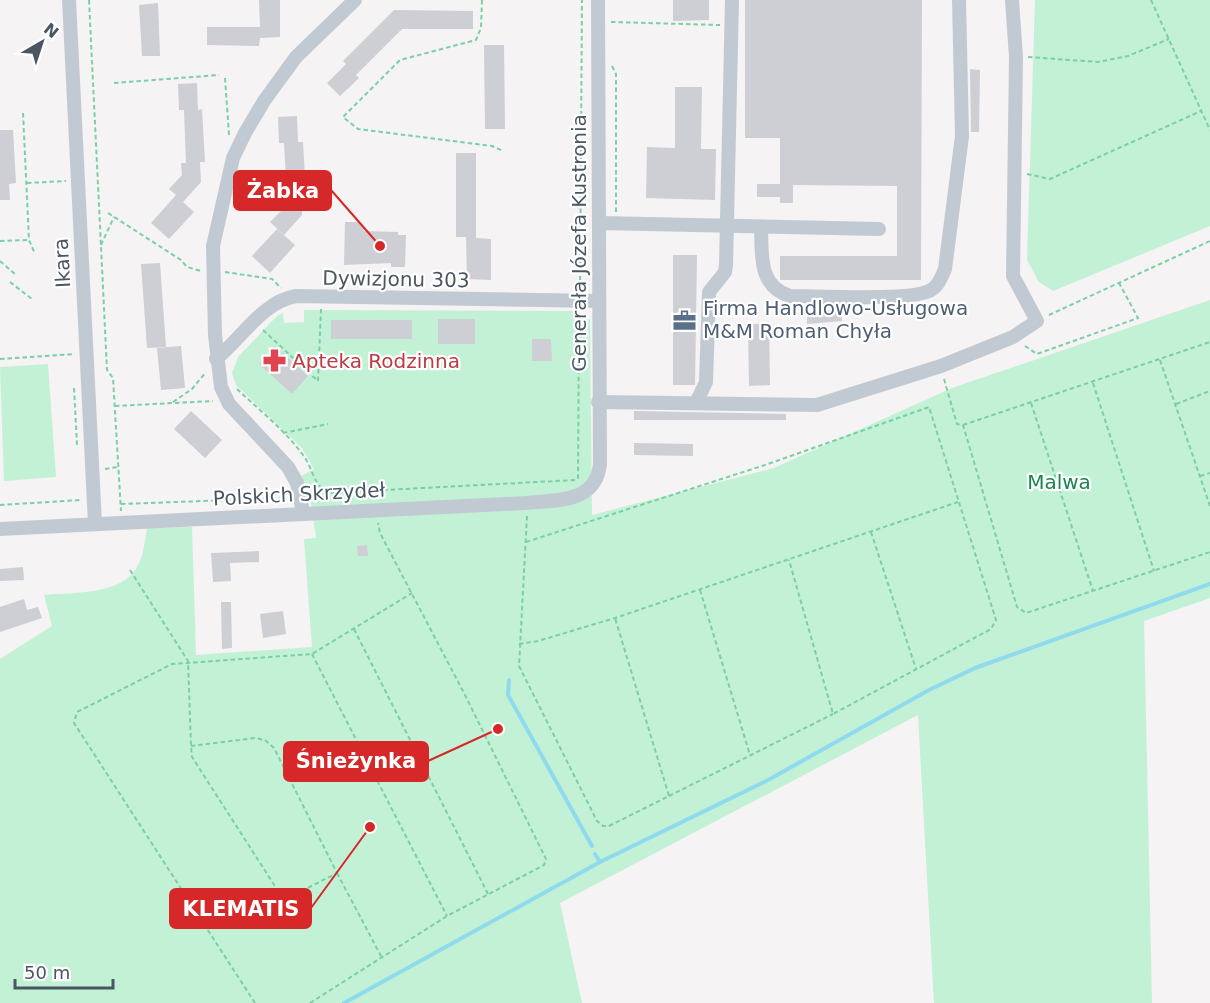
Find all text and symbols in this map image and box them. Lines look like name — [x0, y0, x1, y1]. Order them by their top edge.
north arrow — [12, 12, 72, 72]
text: N — [40, 19, 62, 42]
street label: Generała Józefa Kustronia — [567, 114, 591, 372]
callout: Żabka — [234, 171, 331, 210]
text: Żabka — [247, 178, 319, 203]
street label: Ikara — [49, 237, 75, 289]
street label: Dywizjonu 303 — [322, 266, 470, 292]
place label: Firma Handlowo-Usługowa M&M Roman Chyła — [703, 296, 968, 343]
office icon: Firma Handlowo-Usługowa M&M Roman Chyła — [672, 307, 698, 333]
pharmacy icon: Apteka Rodzinna — [261, 348, 287, 374]
place label: Apteka Rodzinna — [292, 349, 460, 373]
park label: Malwa — [1027, 470, 1091, 494]
street label: Polskich Skrzydeł — [212, 477, 386, 510]
callout: Śnieżynka — [284, 742, 428, 781]
text: Śnieżynka — [296, 748, 416, 773]
callout: KLEMATIS — [170, 889, 311, 928]
text: KLEMATIS — [183, 897, 299, 921]
scale bar — [15, 952, 112, 990]
text: 50 m — [24, 962, 70, 983]

